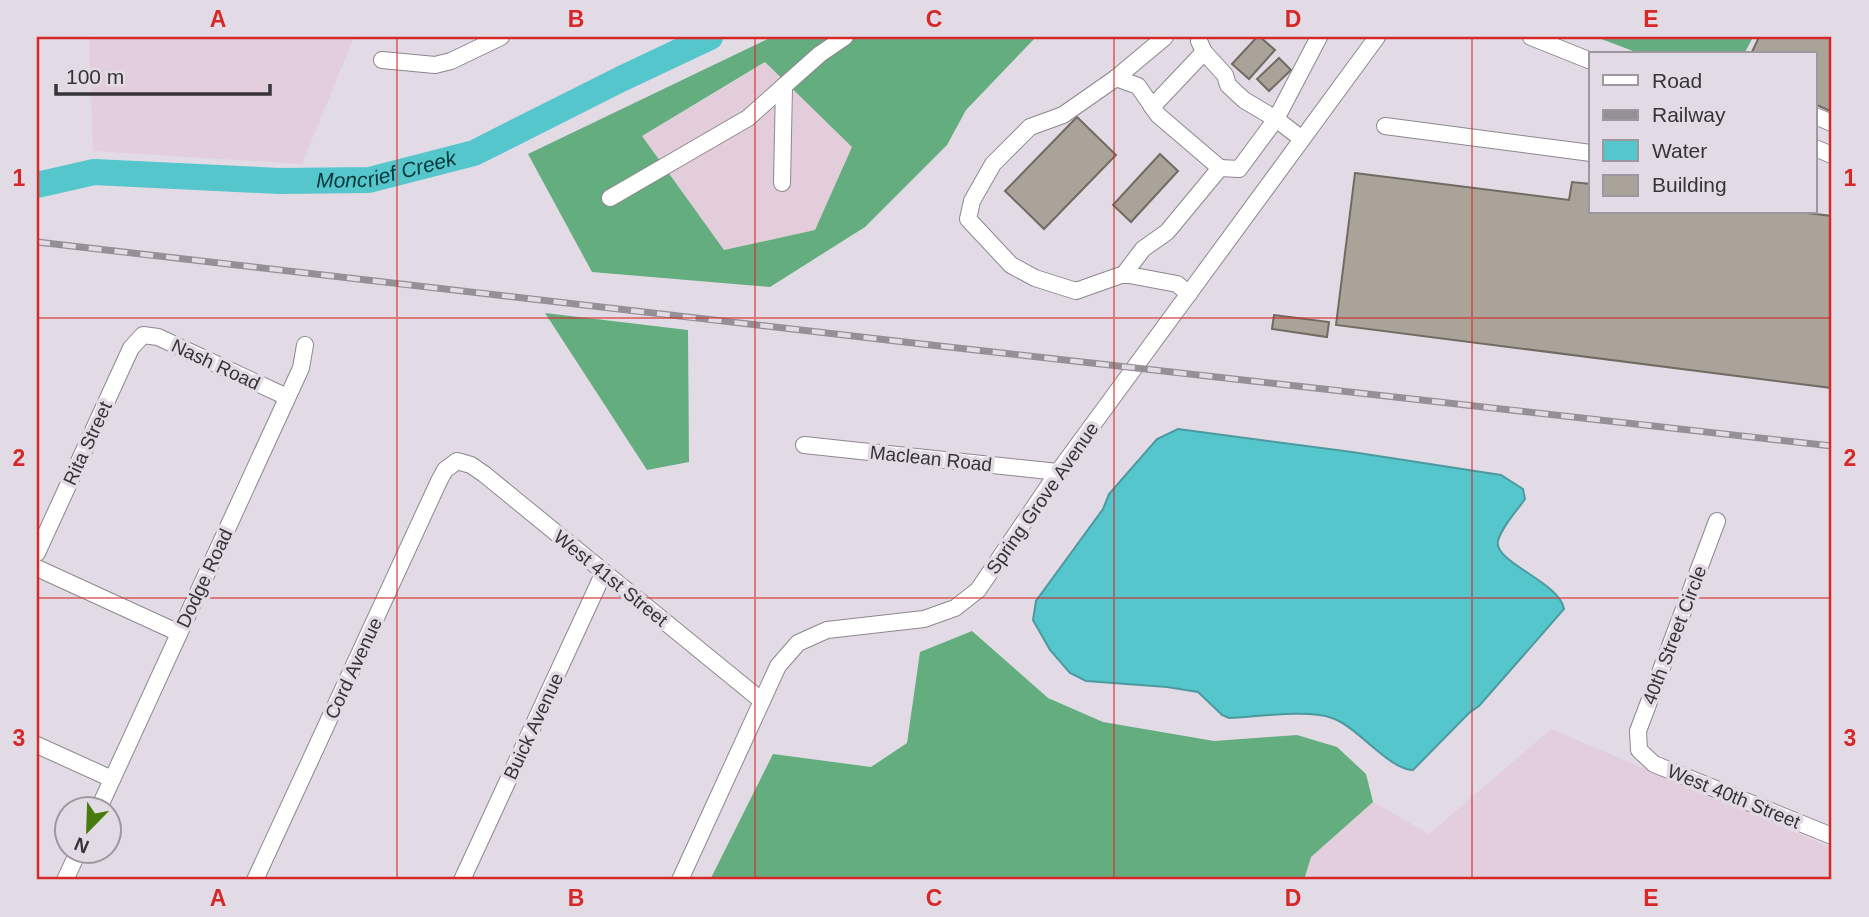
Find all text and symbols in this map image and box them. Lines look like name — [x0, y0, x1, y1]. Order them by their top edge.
text: A — [210, 6, 226, 32]
text: B — [568, 6, 584, 32]
text: C — [926, 6, 942, 32]
text: D — [1285, 6, 1301, 32]
text: E — [1643, 6, 1659, 32]
scale bar — [56, 52, 270, 96]
legend — [1589, 52, 1816, 214]
text: 100 m — [66, 65, 124, 88]
text: Road — [1652, 69, 1702, 92]
text: Railway — [1652, 103, 1726, 126]
text: Water — [1652, 139, 1707, 162]
water label: Moncrief Creek — [316, 146, 460, 192]
text: 1 — [13, 165, 26, 191]
text: 1 — [1844, 165, 1857, 191]
text: Building — [1652, 173, 1727, 196]
street label: Nash Road — [168, 335, 263, 394]
street label: Rita Street — [59, 397, 116, 488]
street label: Spring Grove Avenue — [982, 418, 1103, 578]
street label: Maclean Road — [869, 442, 993, 475]
text: 2 — [13, 445, 25, 471]
text: 2 — [1844, 445, 1856, 471]
street label: Dodge Road — [172, 525, 237, 631]
street label: West 41st Street — [550, 526, 672, 631]
street label: 40th Street Circle — [1638, 563, 1711, 707]
street label: Cord Avenue — [321, 614, 386, 722]
street label: Buick Avenue — [500, 670, 567, 783]
text: 3 — [13, 725, 25, 751]
text: 3 — [1844, 725, 1856, 751]
street label: West 40th Street — [1664, 760, 1804, 833]
north arrow — [52, 794, 122, 864]
text: N — [71, 833, 92, 858]
text: A — [210, 885, 226, 911]
text: B — [568, 885, 584, 911]
text: C — [926, 885, 942, 911]
text: D — [1285, 885, 1301, 911]
text: E — [1643, 885, 1659, 911]

